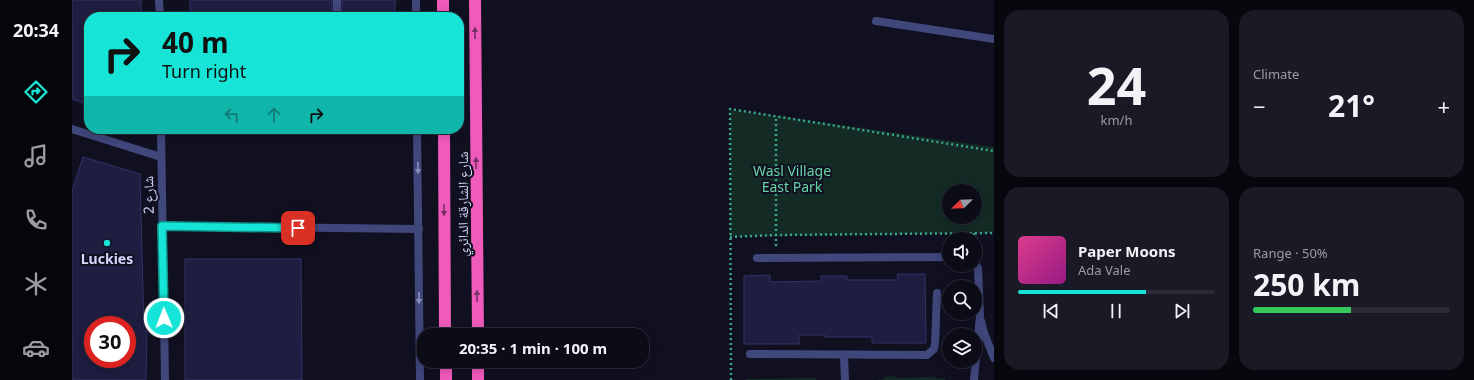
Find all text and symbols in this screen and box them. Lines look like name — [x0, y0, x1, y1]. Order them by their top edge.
text: 20:34 — [13, 18, 59, 42]
text: 40 m — [162, 23, 229, 61]
one-way arrow — [472, 26, 478, 39]
icon: right — [96, 28, 148, 80]
text: 24 — [1087, 49, 1146, 120]
text: Turn right — [162, 59, 246, 83]
text: Climate — [1253, 65, 1299, 83]
icon: directions — [22, 78, 50, 106]
text: 21° — [1328, 85, 1375, 126]
text: − — [1253, 91, 1266, 121]
text: + — [1437, 91, 1450, 121]
icon: left — [221, 104, 243, 126]
icon: ahead — [263, 104, 285, 126]
icon: right — [305, 104, 327, 126]
text: km/h — [1101, 111, 1132, 129]
icon: music — [22, 142, 50, 170]
street label: شارع الشارقة الدائري — [453, 151, 474, 257]
one-way arrow — [473, 156, 479, 169]
park label: Wasl Village East Park — [753, 161, 831, 196]
one-way arrow — [415, 162, 421, 175]
street label: شارع 2 — [138, 176, 159, 214]
north arrow — [942, 184, 982, 224]
map controls — [942, 184, 982, 368]
one-way arrow — [441, 204, 447, 217]
icon: phone — [22, 206, 50, 234]
pin — [281, 211, 315, 245]
icon: arrive — [287, 217, 309, 239]
button: sound — [942, 232, 982, 272]
marker: Luckies — [102, 238, 112, 248]
text: Paper Moons — [1078, 241, 1176, 261]
text: Range · 50% — [1253, 244, 1328, 262]
place label: Luckies — [81, 249, 133, 268]
text: Ada Vale — [1078, 261, 1131, 279]
text: 250 km — [1253, 264, 1360, 305]
icon: climate — [22, 270, 50, 298]
button: search — [942, 280, 982, 320]
one-way arrow — [474, 289, 480, 302]
one-way arrow — [416, 292, 422, 305]
position arrow — [143, 297, 185, 339]
icon: previous — [1040, 300, 1062, 322]
icon: pause — [1105, 300, 1127, 322]
icon: next — [1171, 300, 1193, 322]
speed limit sign: 30 — [84, 316, 136, 368]
button: layers — [942, 328, 982, 368]
icon: car — [22, 334, 50, 362]
text: 20:35 · 1 min · 100 m — [459, 338, 607, 358]

